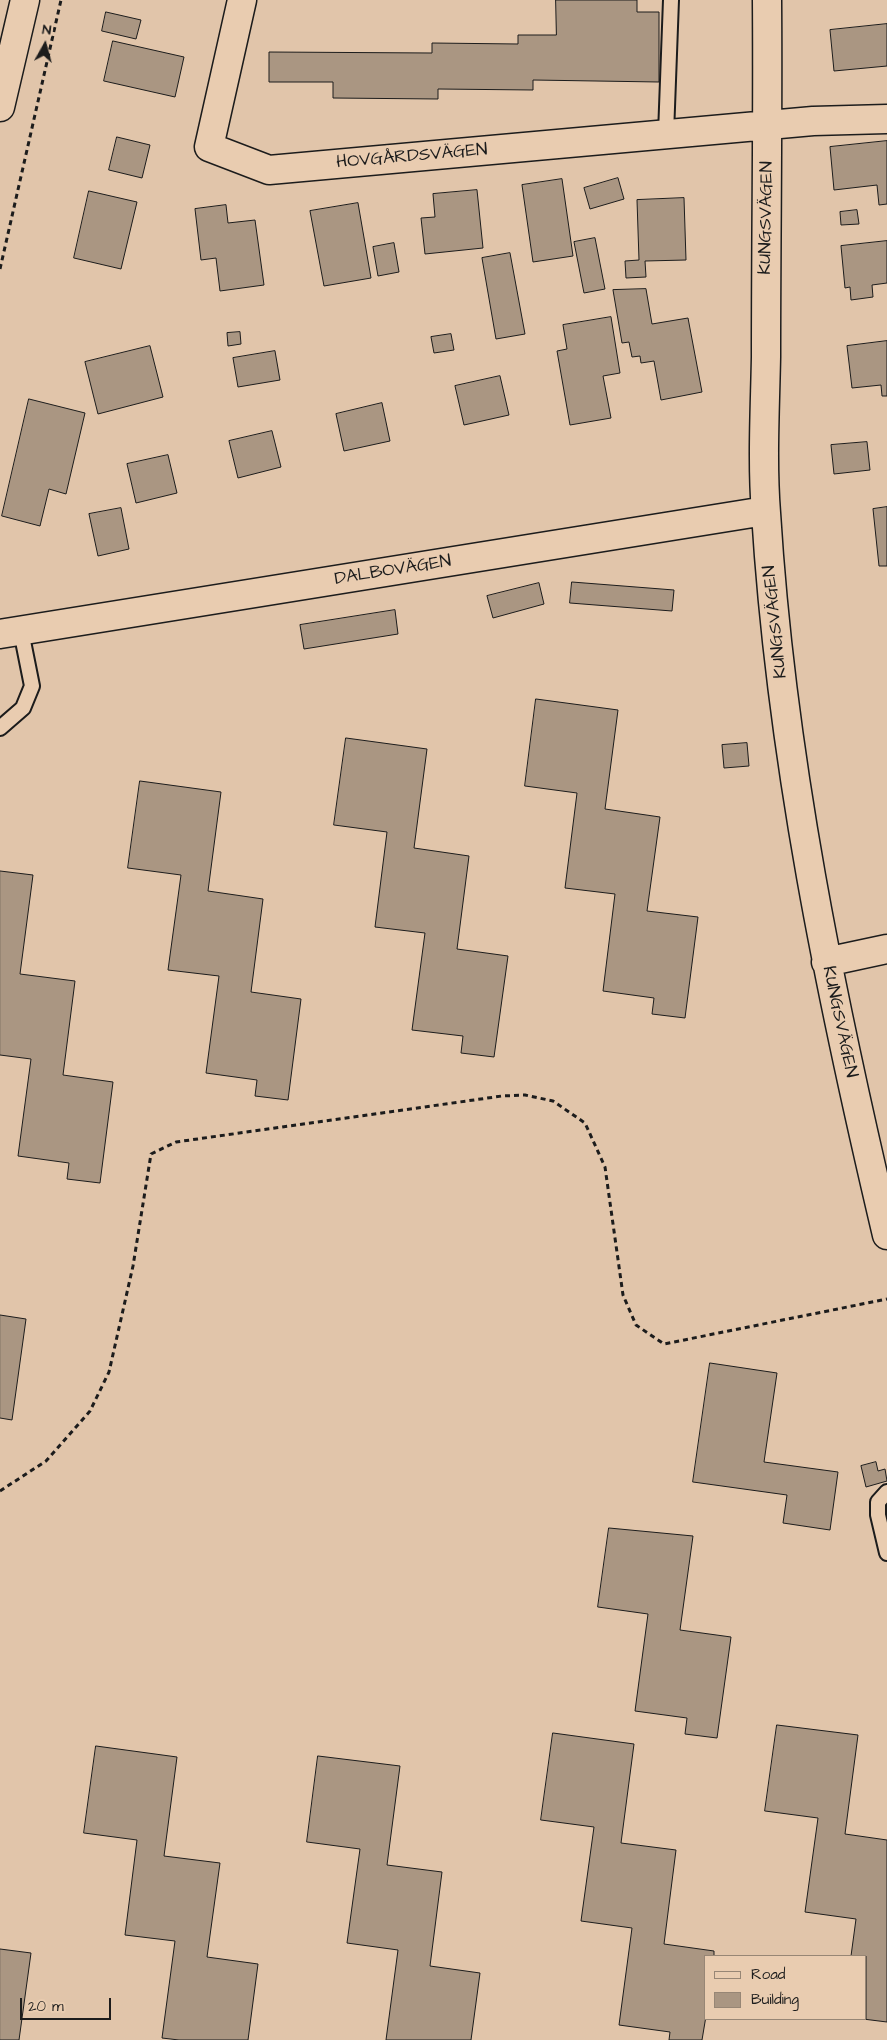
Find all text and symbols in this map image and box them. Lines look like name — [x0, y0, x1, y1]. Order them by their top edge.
north arrow — [20, 20, 70, 70]
text: N — [41, 20, 52, 41]
street label: HOVGÅRDSVÄGEN — [336, 140, 488, 174]
street label: KUNGSVÄGEN — [755, 161, 779, 275]
street label: DALBOVÄGEN — [333, 551, 453, 591]
street label: KUNGSVÄGEN — [759, 564, 793, 680]
street label: KUNGSVÄGEN — [817, 964, 861, 1080]
legend — [704, 1955, 867, 2020]
text: Road — [751, 1964, 785, 1985]
scale bar — [22, 1988, 114, 2020]
text: Building — [751, 1989, 799, 2010]
text: 20 m — [28, 1996, 64, 2017]

